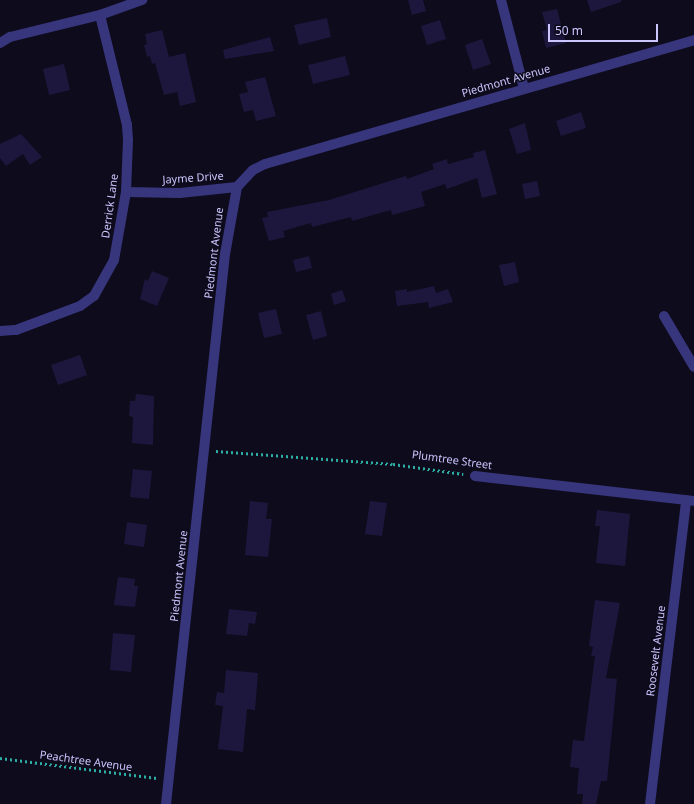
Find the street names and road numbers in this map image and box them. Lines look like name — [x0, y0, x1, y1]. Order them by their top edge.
street label: Piedmont Avenue — [460, 62, 552, 100]
street label: Jayme Drive — [162, 169, 224, 187]
street label: Derrick Lane — [99, 173, 121, 239]
street label: Piedmont Avenue — [202, 207, 226, 299]
street label: Plumtree Street — [411, 448, 493, 472]
street label: Piedmont Avenue — [168, 530, 190, 622]
street label: Roosevelt Avenue — [644, 605, 668, 697]
street label: Peachtree Avenue — [39, 748, 133, 774]

